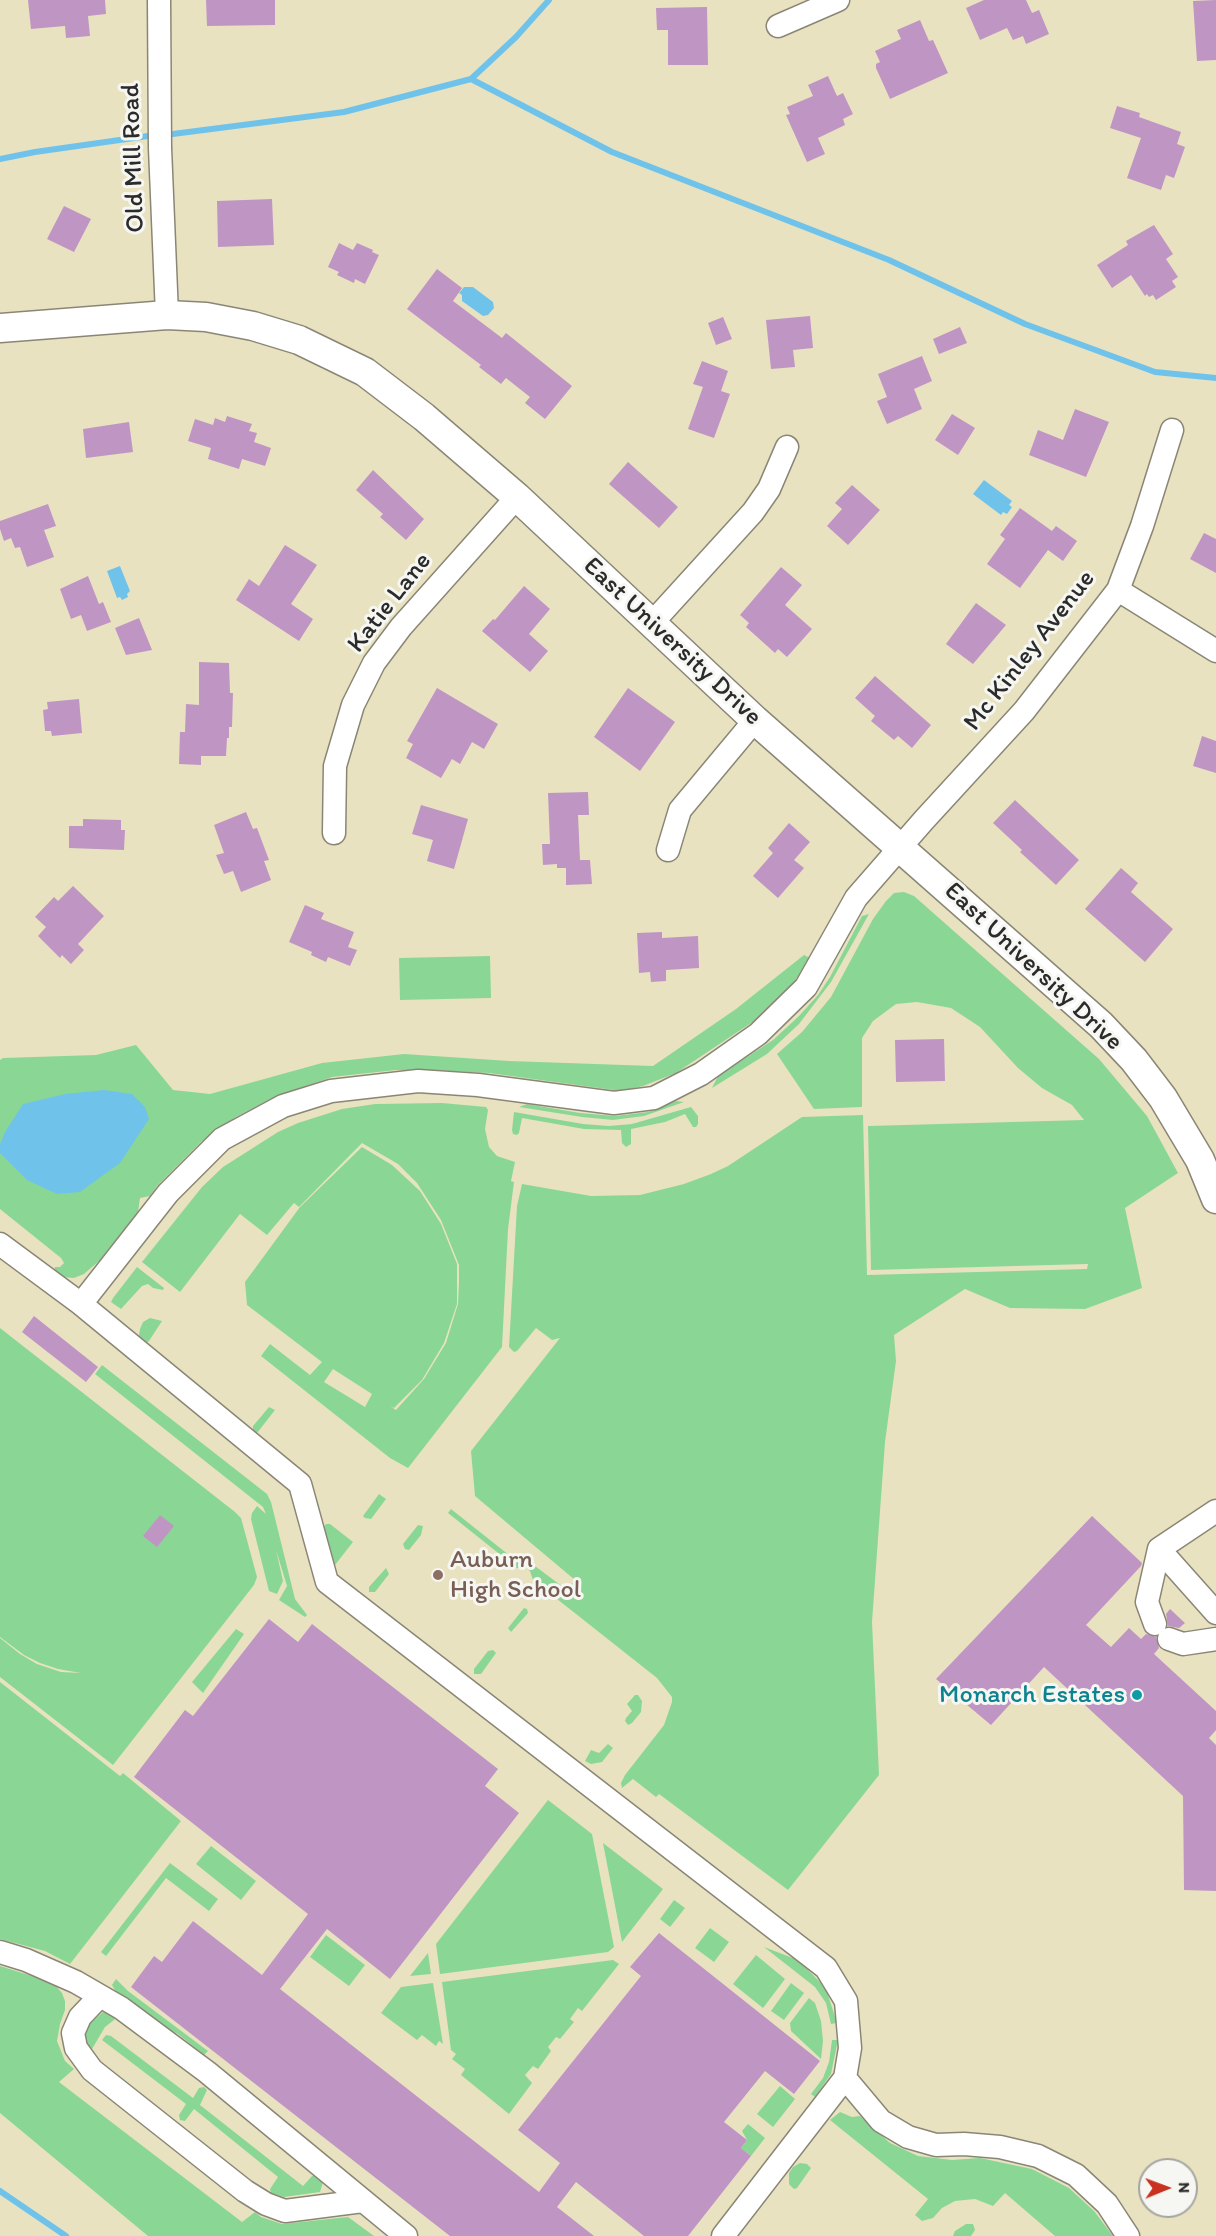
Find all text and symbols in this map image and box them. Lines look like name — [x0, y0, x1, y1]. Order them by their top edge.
street label: Old Mill Road — [116, 83, 152, 233]
street label: Katie Lane — [341, 547, 439, 659]
street label: East University Drive — [576, 551, 768, 733]
street label: Mc Kinley Avenue — [957, 564, 1103, 738]
street label: East University Drive — [937, 876, 1129, 1058]
place label: Auburn High School — [450, 1544, 581, 1606]
marker: Auburn High School — [431, 1568, 445, 1582]
place label: Monarch Estates — [939, 1679, 1125, 1711]
marker: Monarch Estates — [1130, 1688, 1144, 1702]
north arrow — [1138, 2158, 1198, 2218]
text: N — [1175, 2182, 1194, 2193]

